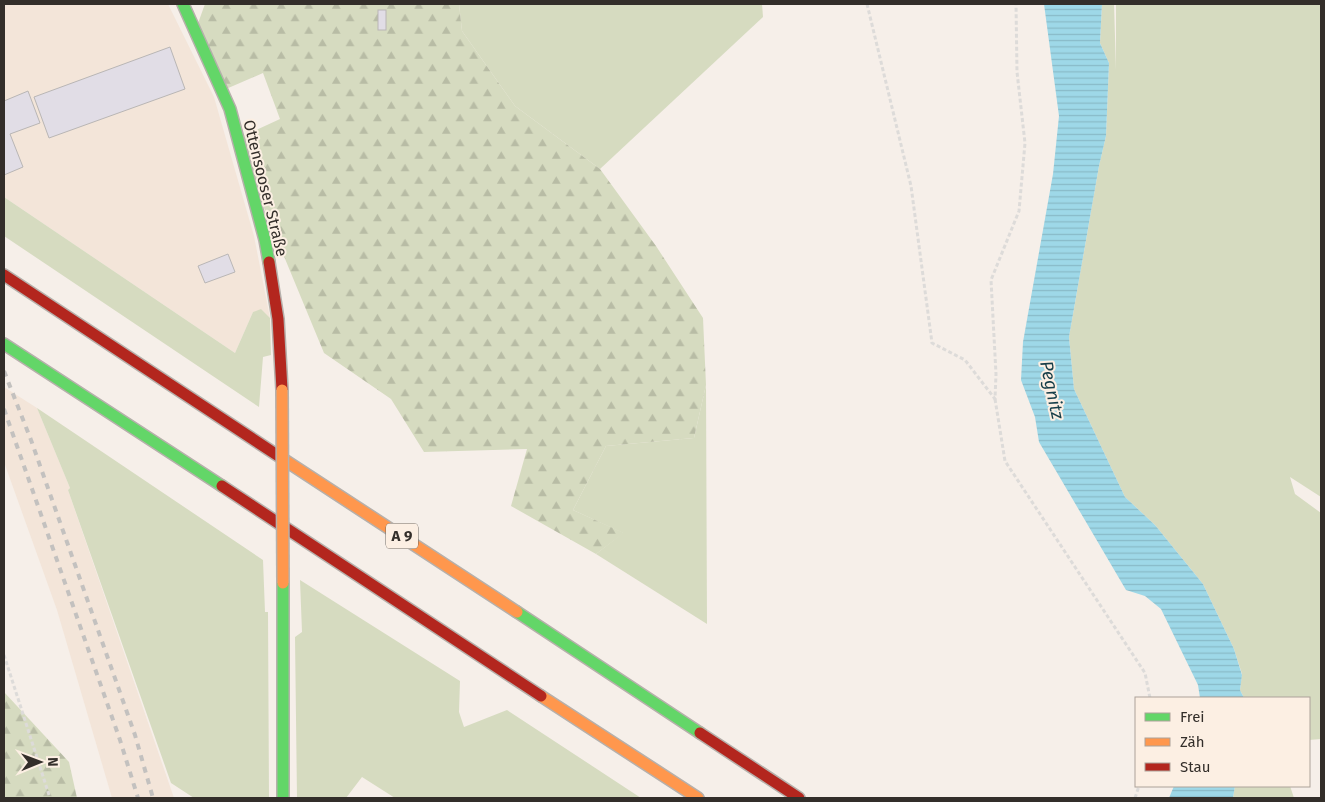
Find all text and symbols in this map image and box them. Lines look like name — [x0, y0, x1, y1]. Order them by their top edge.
street label: Ottensooser Straße — [239, 118, 292, 258]
water label: Pegnitz — [1035, 359, 1069, 421]
road number: A 9 — [386, 524, 418, 548]
legend — [1135, 697, 1310, 787]
text: Frei — [1180, 708, 1205, 726]
text: Zäh — [1180, 733, 1205, 751]
north arrow — [15, 737, 65, 787]
text: N — [44, 757, 61, 767]
text: Stau — [1180, 758, 1210, 776]

